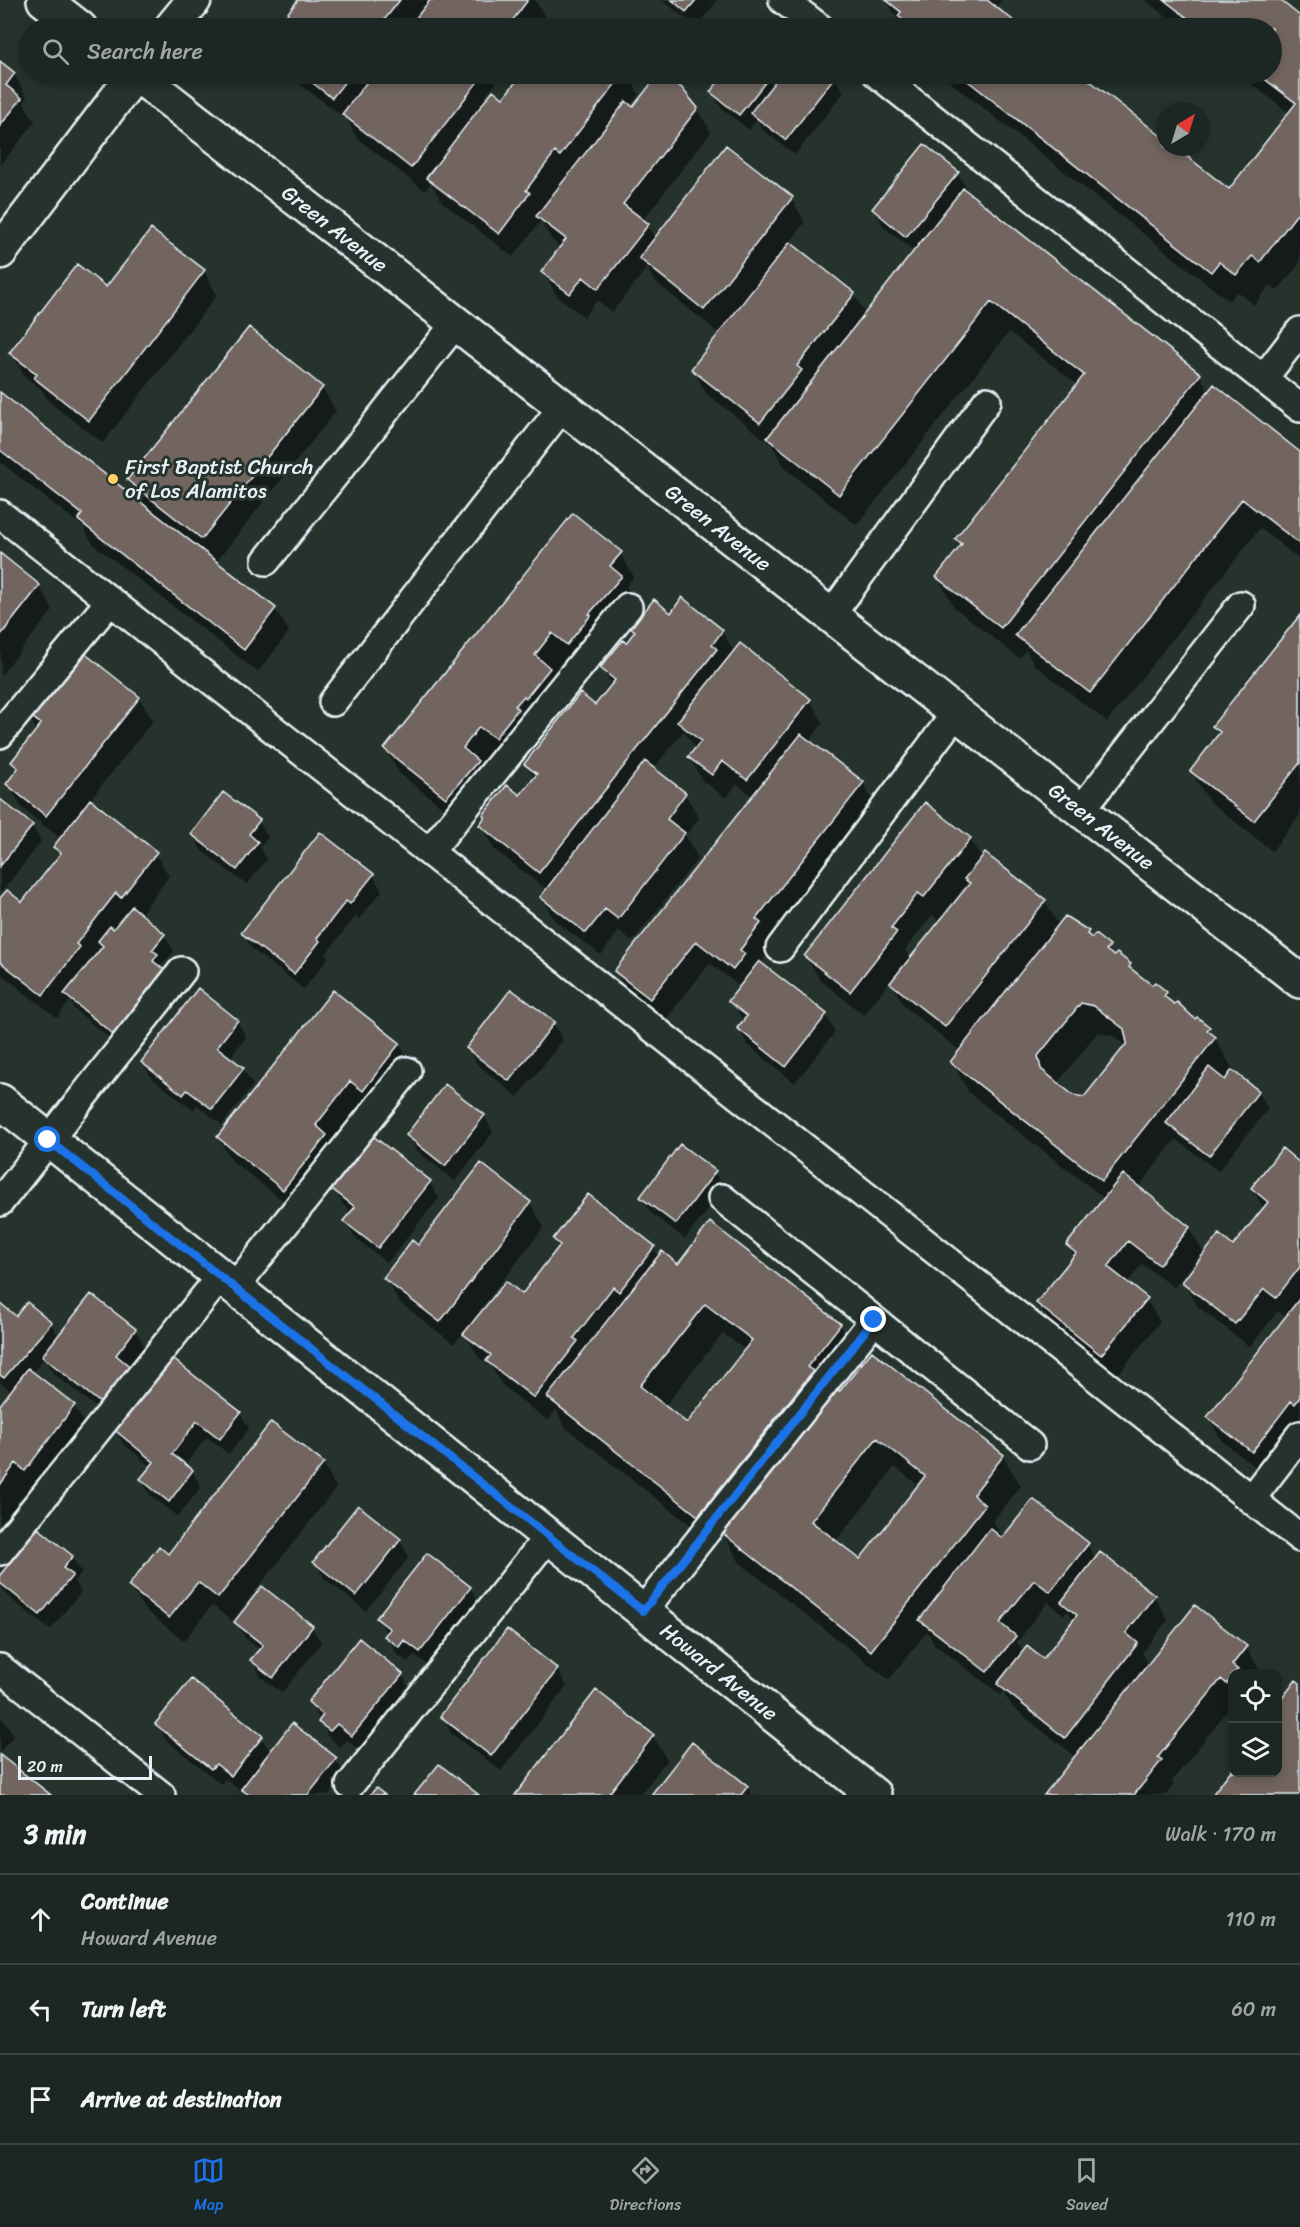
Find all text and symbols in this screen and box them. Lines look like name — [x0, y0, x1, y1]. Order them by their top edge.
search box — [18, 18, 1282, 84]
text: Search here — [87, 32, 203, 71]
icon: search — [39, 35, 72, 68]
north arrow — [1156, 102, 1210, 156]
street label: Green Avenue — [273, 175, 397, 283]
place label: First Baptist Church of Los Alamitos — [125, 448, 313, 510]
marker: First Baptist Church of Los Alamitos — [106, 472, 120, 486]
street label: Green Avenue — [656, 474, 780, 582]
street label: Green Avenue — [1040, 772, 1163, 881]
route start — [34, 1126, 60, 1152]
route end — [860, 1306, 886, 1332]
street label: Howard Avenue — [651, 1613, 787, 1731]
map controls — [1228, 1669, 1282, 1777]
button: locate — [1228, 1669, 1282, 1723]
button: layers — [1228, 1723, 1282, 1777]
text: 20 m — [27, 1752, 63, 1781]
scale bar — [18, 1753, 152, 1780]
text: 3 min — [24, 1811, 86, 1857]
text: Walk · 170 m — [1165, 1817, 1276, 1852]
text: Continue — [81, 1882, 169, 1921]
text: 110 m — [1226, 1902, 1276, 1937]
icon: ahead — [24, 1903, 57, 1936]
text: Howard Avenue — [81, 1921, 217, 1956]
text: Turn left — [81, 1990, 166, 2029]
text: 60 m — [1231, 1992, 1276, 2027]
icon: left — [24, 1993, 57, 2026]
text: Arrive at destination — [81, 2080, 282, 2119]
icon: arrive — [24, 2083, 57, 2116]
tab: Map — [192, 2154, 225, 2219]
tab: Directions — [610, 2154, 681, 2219]
tab: Saved — [1066, 2154, 1108, 2219]

